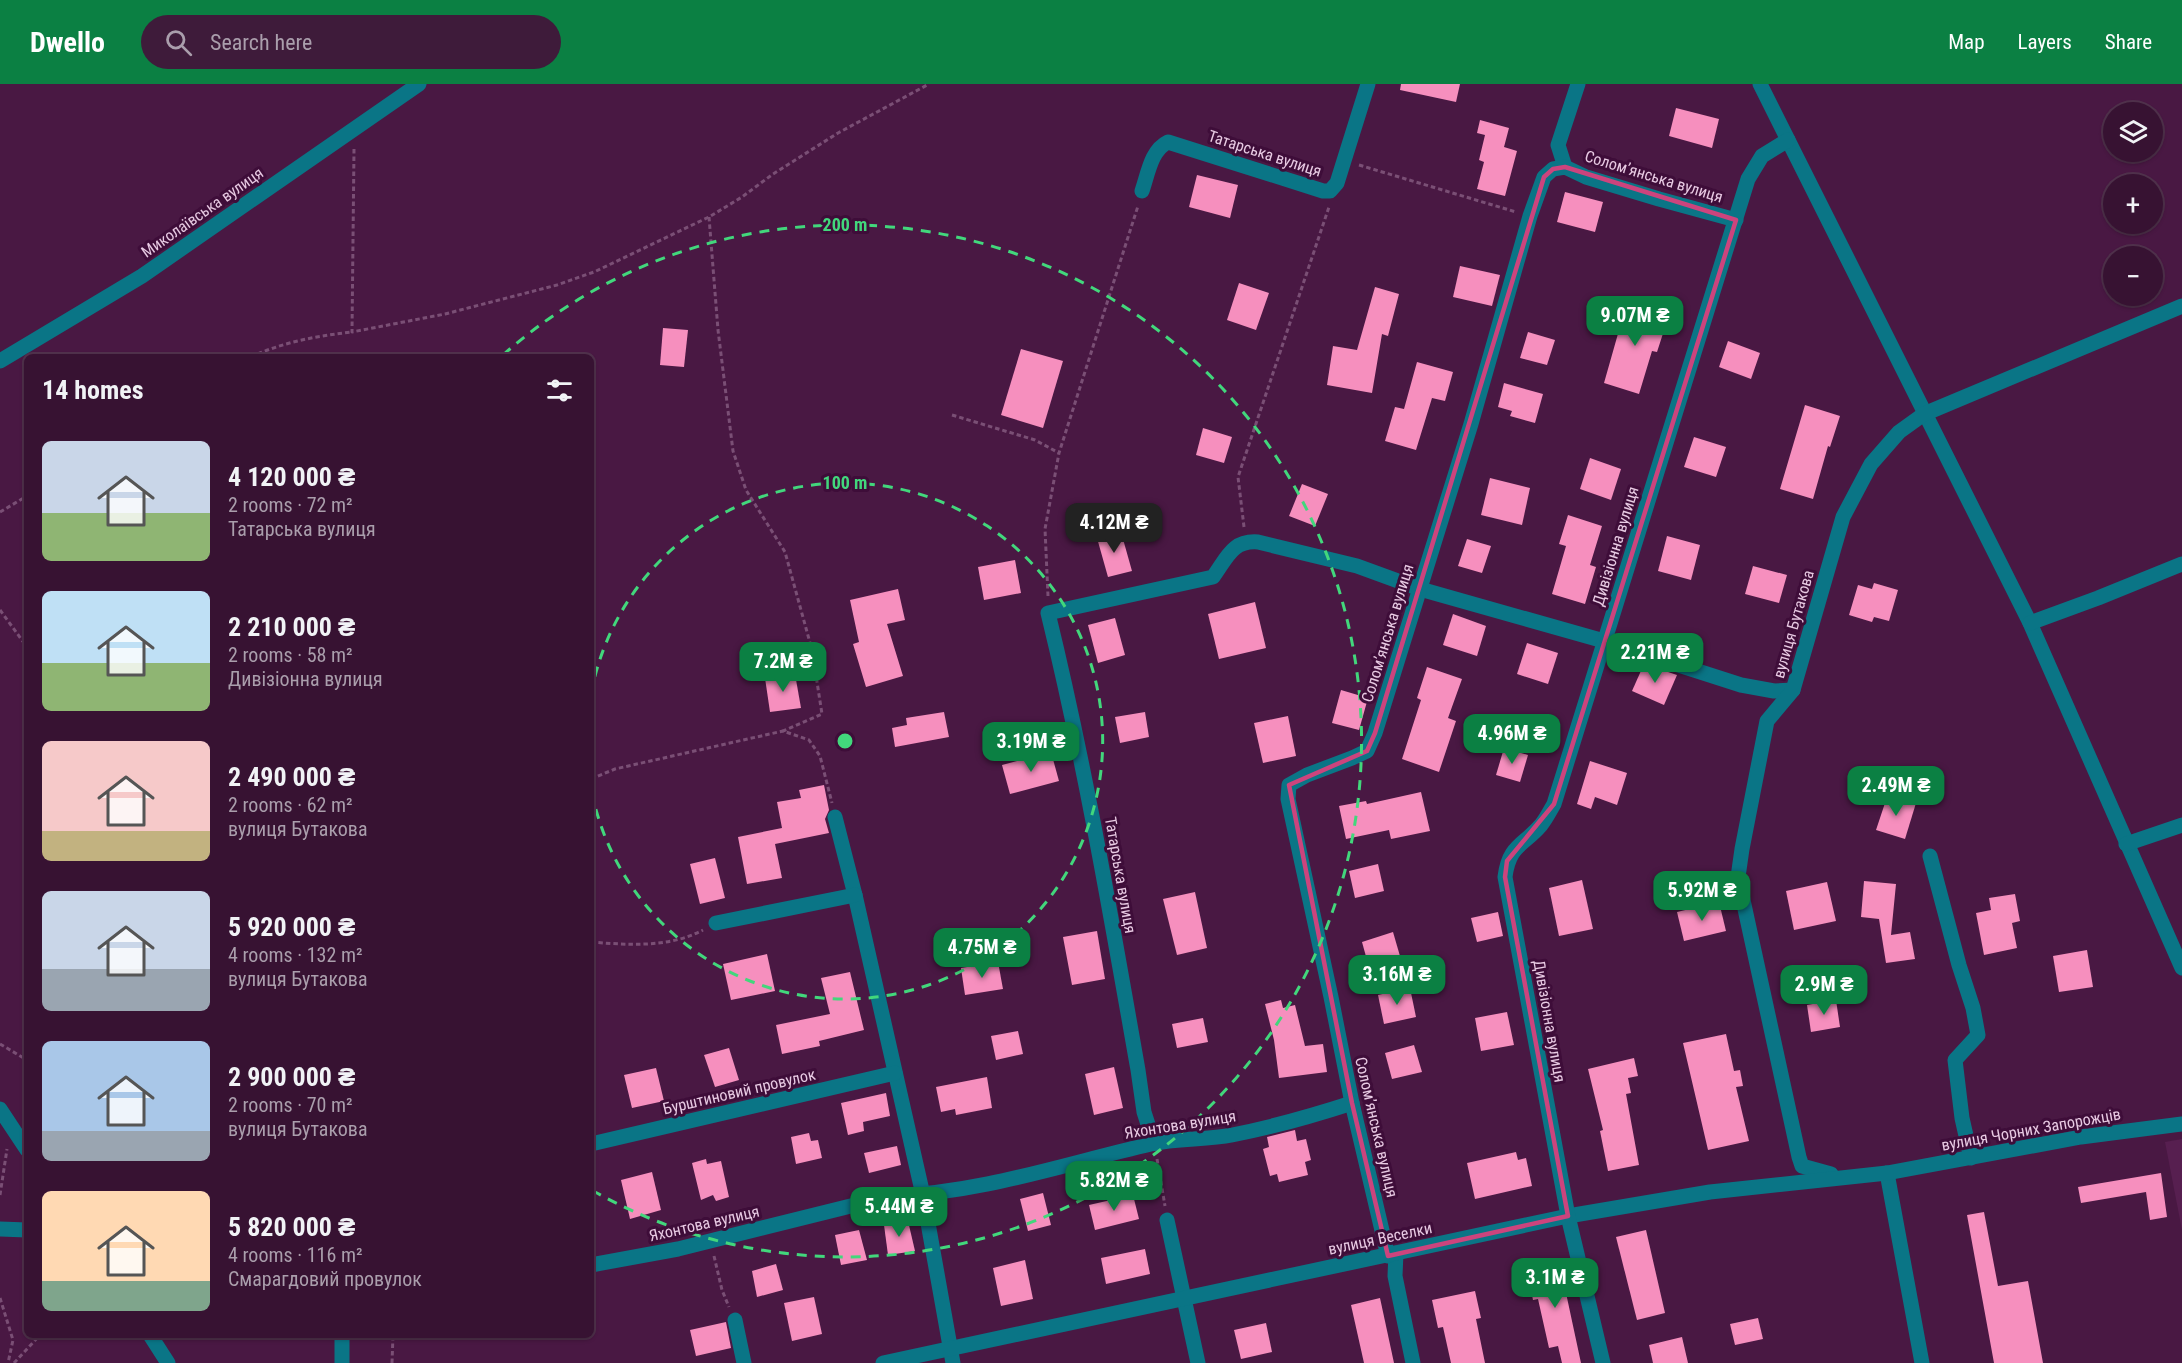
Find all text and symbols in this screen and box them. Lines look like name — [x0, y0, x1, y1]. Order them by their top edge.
search box — [141, 15, 561, 69]
text: Dwello — [30, 26, 105, 59]
icon: search — [162, 26, 195, 59]
text: Search here — [210, 30, 312, 55]
text: Map — [1948, 30, 1985, 54]
text: Layers — [2018, 30, 2072, 54]
text: Share — [2105, 30, 2152, 54]
map controls — [2103, 102, 2163, 306]
button: layers — [2103, 102, 2163, 162]
street label: Татарська вулиця — [1206, 126, 1324, 181]
street label: Соломʼянська вулиця — [1583, 146, 1725, 207]
street label: Миколаївська вулиця — [138, 163, 267, 262]
button: + — [2103, 174, 2163, 234]
text: 200 m — [823, 214, 867, 235]
button: − — [2103, 246, 2163, 306]
pin: 9.07M ₴ — [1580, 296, 1690, 347]
text: 9.07M ₴ — [1600, 303, 1670, 327]
icon: filters — [543, 374, 576, 407]
text: 14 homes — [42, 375, 144, 405]
text: 4 120 000 ₴ — [228, 462, 355, 492]
icon: home — [90, 465, 162, 537]
text: 100 m — [823, 472, 867, 493]
street label: Дивізіонна вулиця — [1588, 484, 1643, 608]
text: 2 rooms · 72 m² — [228, 493, 353, 517]
pin: 4.12M ₴ — [1059, 503, 1169, 554]
text: 4.12M ₴ — [1079, 510, 1149, 534]
text: Татарська вулиця — [228, 517, 376, 541]
street label: Соломʼянська вулиця — [1357, 562, 1418, 704]
street label: вулиця Бутакова — [1769, 568, 1818, 680]
text: 2 210 000 ₴ — [228, 612, 355, 642]
icon: home — [90, 615, 162, 687]
pin: 2.21M ₴ — [1600, 633, 1710, 684]
text: 2.21M ₴ — [1620, 640, 1690, 664]
pin: 7.2M ₴ — [734, 642, 832, 693]
text: 2 rooms · 58 m² — [228, 643, 353, 667]
text: 7.2M ₴ — [753, 649, 813, 673]
text: Дивізіонна вулиця — [228, 667, 383, 691]
pin: 4.96M ₴ — [1457, 714, 1567, 765]
text: 4.96M ₴ — [1477, 721, 1547, 745]
pin: 3.19M ₴ — [976, 722, 1086, 773]
text: 3.19M ₴ — [996, 729, 1066, 753]
centre of rings — [835, 731, 855, 751]
text: 2 490 000 ₴ — [228, 762, 355, 792]
icon: home — [90, 765, 162, 837]
pin: 2.49M ₴ — [1841, 766, 1951, 817]
text: 2.49M ₴ — [1861, 773, 1931, 797]
text: 2 rooms · 62 m² — [228, 793, 353, 817]
street label: Татарська вулиця — [1101, 815, 1140, 935]
text: вулиця Бутакова — [228, 817, 367, 841]
pin: 5.92M ₴ — [1647, 871, 1757, 922]
text: 5.92M ₴ — [1667, 878, 1737, 902]
text: 5 920 000 ₴ — [228, 912, 355, 942]
icon: home — [90, 915, 162, 987]
pin: 4.75M ₴ — [927, 928, 1037, 979]
text: 4.75M ₴ — [947, 935, 1017, 959]
text: 4 rooms · 132 m² — [228, 943, 363, 967]
pin: 3.16M ₴ — [1342, 955, 1452, 1006]
street label: Дивізіонна вулиця — [1529, 959, 1570, 1084]
text: 3.16M ₴ — [1362, 962, 1432, 986]
pin: 2.9M ₴ — [1775, 965, 1873, 1016]
text: вулиця Бутакова — [228, 967, 367, 991]
text: 2.9M ₴ — [1794, 972, 1854, 996]
street label: Соломʼянська вулиця — [1351, 1055, 1402, 1199]
text: 2 900 000 ₴ — [228, 1062, 355, 1092]
icon: home — [90, 1065, 162, 1137]
street label: Бурштиновий провулок — [661, 1065, 818, 1118]
text: 2 rooms · 70 m² — [228, 1093, 353, 1117]
street label: вулиця Чорних Запорожців — [1940, 1104, 2122, 1155]
street label: Яхонтова вулиця — [1123, 1106, 1237, 1143]
text: вулиця Бутакова — [228, 1117, 367, 1141]
pin: 5.82M ₴ — [1059, 1161, 1169, 1212]
text: 5.82M ₴ — [1079, 1168, 1149, 1192]
pin: 5.44M ₴ — [844, 1187, 954, 1238]
text: 5.44M ₴ — [864, 1194, 934, 1218]
street label: Яхонтова вулиця — [647, 1202, 761, 1245]
text: 5 820 000 ₴ — [228, 1212, 355, 1242]
icon: home — [90, 1215, 162, 1287]
street label: вулиця Веселки — [1326, 1218, 1434, 1259]
text: 4 rooms · 116 m² — [228, 1243, 363, 1267]
pin: 3.1M ₴ — [1506, 1258, 1604, 1309]
text: 3.1M ₴ — [1525, 1265, 1585, 1289]
text: Смарагдовий провулок — [228, 1267, 422, 1291]

